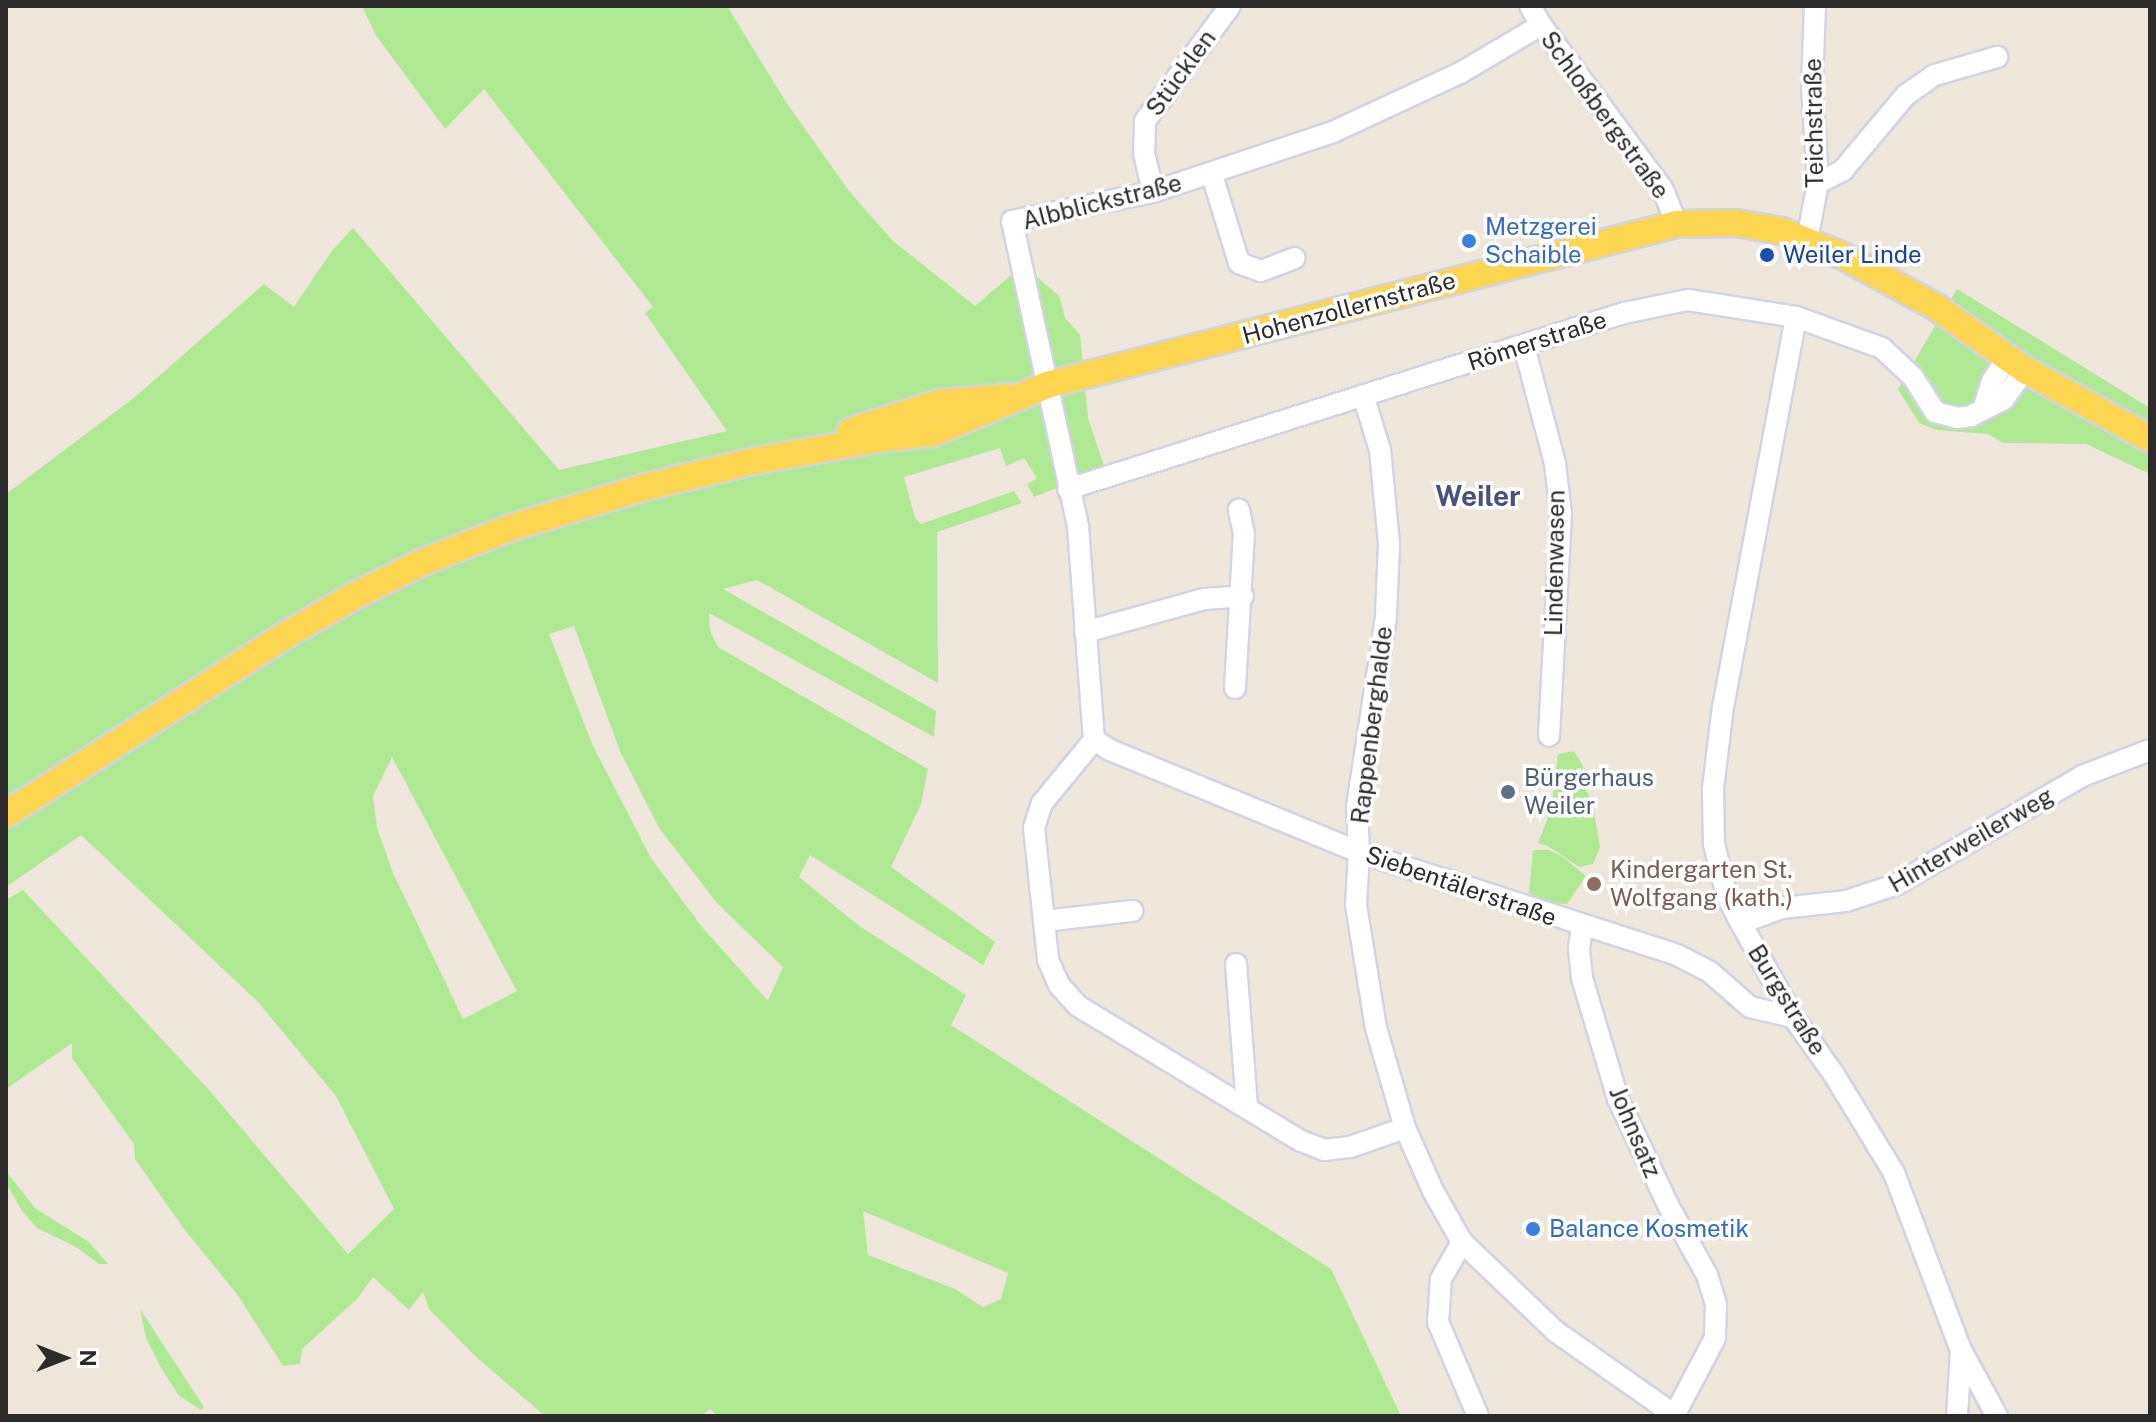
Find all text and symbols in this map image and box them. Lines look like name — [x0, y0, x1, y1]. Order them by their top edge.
street label: Stücklen — [1140, 24, 1222, 122]
street label: Schloßbergstraße — [1535, 26, 1675, 204]
street label: Teichstraße — [1798, 58, 1830, 188]
street label: Albblickstraße — [1019, 168, 1185, 236]
place label: Metzgerei Schaible — [1485, 213, 1597, 269]
marker: Metzgerei Schaible — [1460, 232, 1478, 250]
place label: Weiler Linde — [1783, 241, 1922, 269]
marker: Weiler Linde — [1758, 246, 1776, 264]
street label: Hohenzollernstraße — [1239, 266, 1459, 350]
street label: Römerstraße — [1464, 305, 1610, 377]
district label: Weiler — [1435, 479, 1521, 513]
street label: Lindenwasen — [1539, 490, 1571, 636]
street label: Rappenberghalde — [1346, 625, 1398, 825]
place label: Bürgerhaus Weiler — [1524, 764, 1654, 820]
street label: Hinterweilerweg — [1884, 781, 2058, 899]
marker: Bürgerhaus Weiler — [1499, 783, 1517, 801]
street label: Siebentälerstraße — [1362, 840, 1560, 932]
place label: Kindergarten St. Wolfgang (kath.) — [1610, 856, 1793, 912]
marker: Kindergarten St. Wolfgang (kath.) — [1585, 875, 1603, 893]
street label: Burgstraße — [1742, 939, 1832, 1061]
street label: Johnsatz — [1603, 1082, 1667, 1182]
place label: Balance Kosmetik — [1549, 1215, 1749, 1243]
marker: Balance Kosmetik — [1524, 1220, 1542, 1238]
north arrow — [24, 1318, 104, 1398]
text: N — [75, 1349, 101, 1367]

